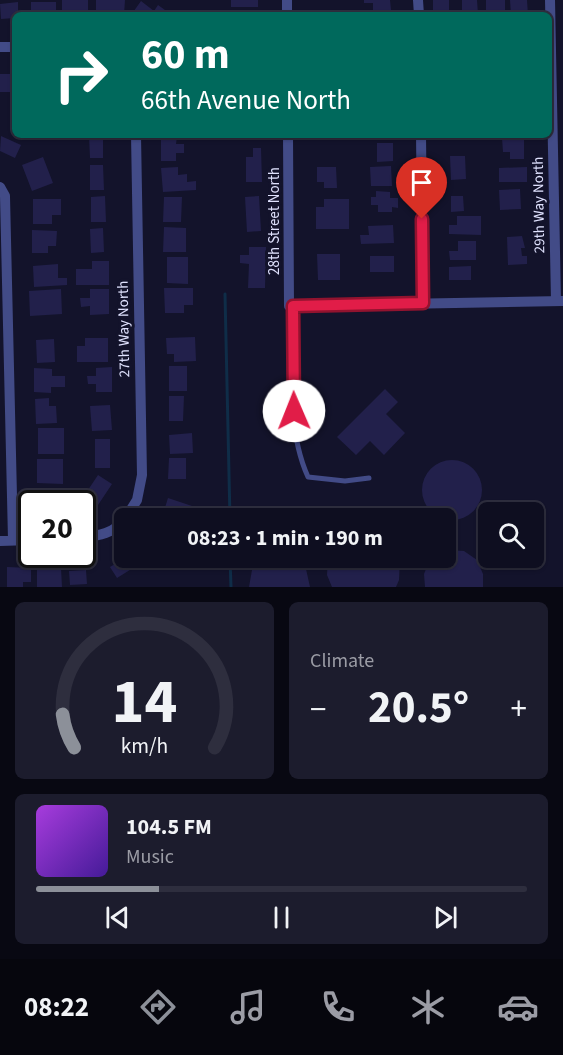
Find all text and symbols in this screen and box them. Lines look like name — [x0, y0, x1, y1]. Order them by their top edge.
text: 60 m — [141, 25, 230, 85]
icon: right — [42, 36, 120, 114]
text: 66th Avenue North — [141, 81, 351, 120]
pin — [396, 157, 447, 219]
street label: 29th Way North — [528, 157, 550, 253]
icon: arrive — [405, 166, 438, 199]
street label: 28th Street North — [264, 167, 285, 275]
street label: 27th Way North — [113, 281, 135, 377]
position arrow — [262, 379, 326, 443]
speed limit sign: 20 — [18, 490, 96, 568]
map controls — [478, 502, 544, 568]
button: search — [478, 502, 544, 568]
text: 08:23 · 1 min · 190 m — [187, 522, 383, 554]
text: Climate — [310, 647, 374, 675]
text: 14 — [112, 658, 177, 747]
text: 20.5° — [368, 676, 469, 740]
text: − — [310, 686, 326, 733]
text: + — [511, 686, 527, 733]
text: km/h — [121, 731, 168, 762]
text: 104.5 FM — [126, 811, 212, 843]
text: Music — [126, 843, 174, 871]
icon: previous — [101, 901, 134, 934]
icon: pause — [265, 901, 298, 934]
icon: next — [429, 901, 462, 934]
icon: directions — [137, 986, 179, 1028]
icon: music — [227, 986, 269, 1028]
icon: phone — [317, 986, 359, 1028]
icon: climate — [407, 986, 449, 1028]
icon: car — [497, 986, 539, 1028]
text: 08:22 — [24, 988, 89, 1027]

